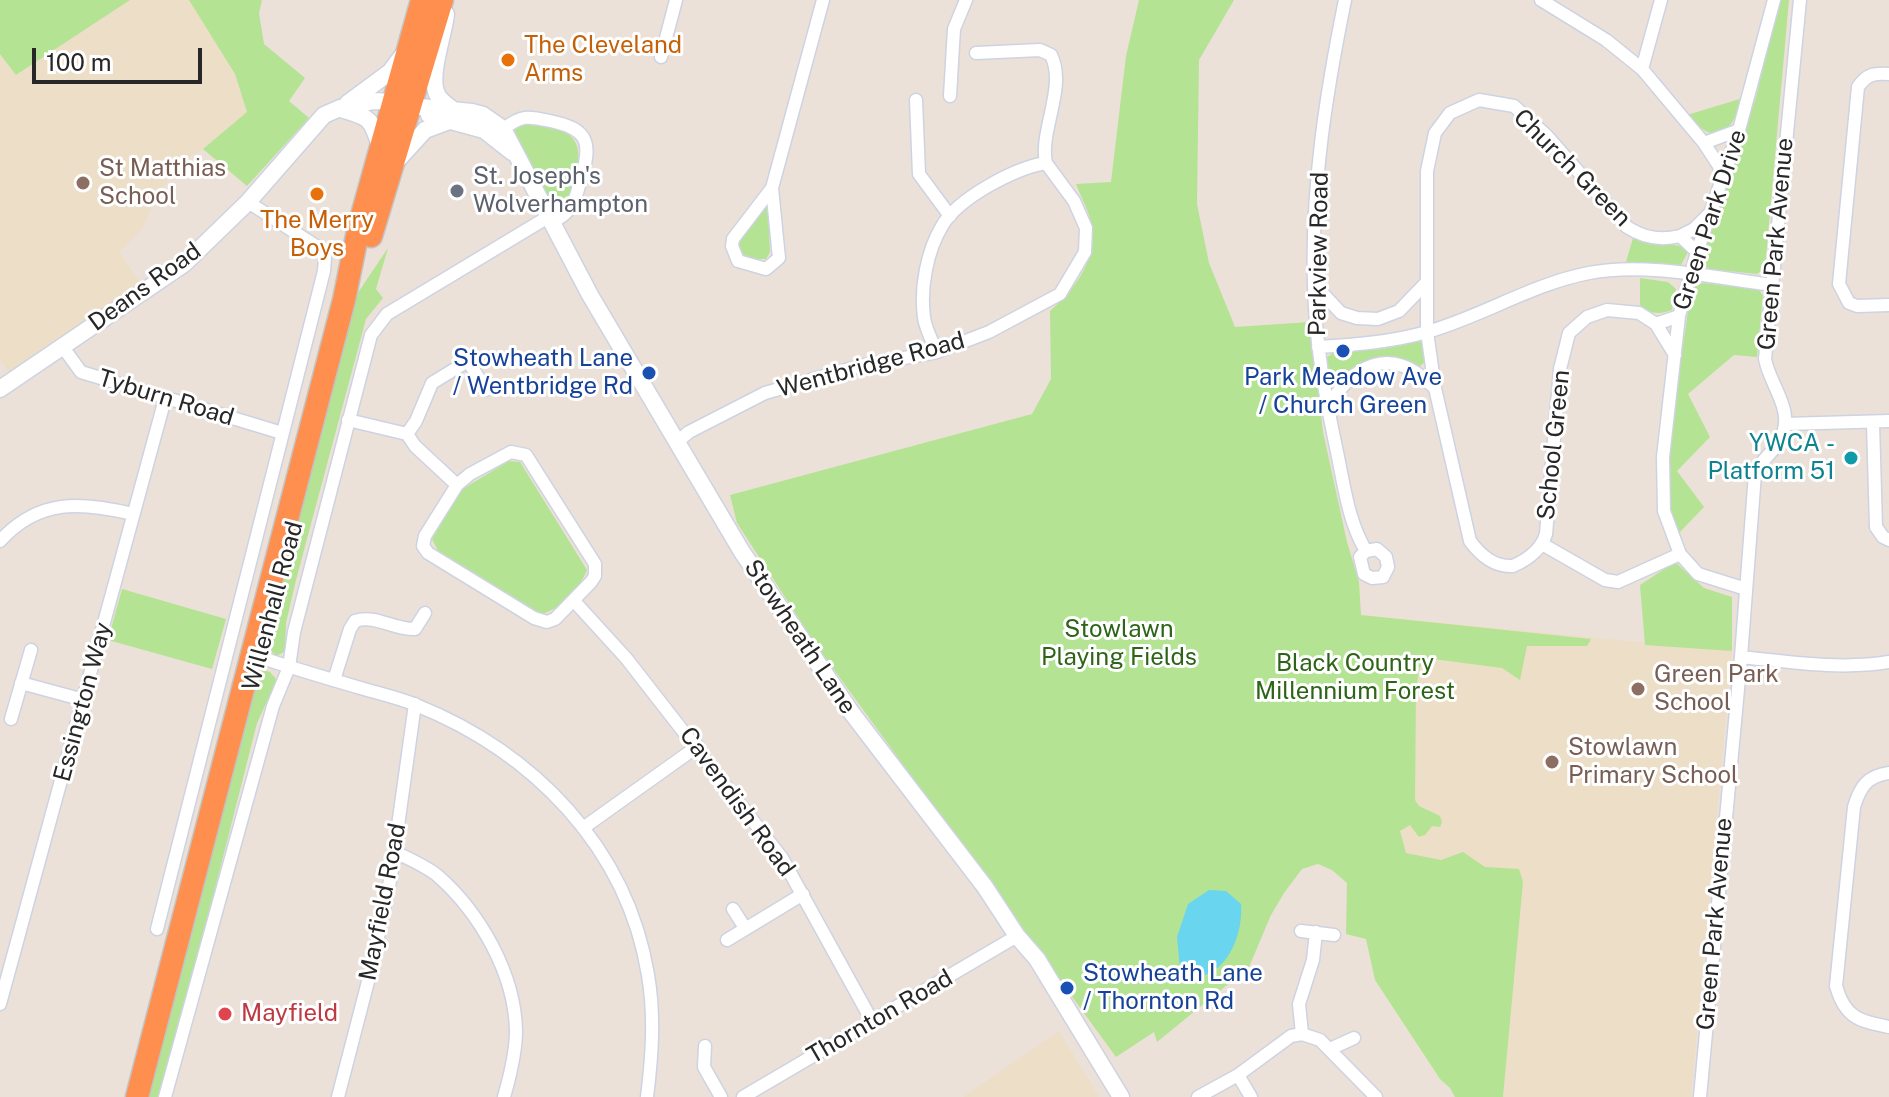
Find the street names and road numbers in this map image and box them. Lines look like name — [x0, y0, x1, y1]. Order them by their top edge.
street label: Church Green — [1507, 103, 1637, 233]
street label: Green Park Drive — [1667, 126, 1753, 314]
street label: Green Park Avenue — [1752, 137, 1800, 351]
street label: Parkview Road — [1303, 172, 1335, 336]
street label: Deans Road — [83, 237, 207, 337]
street label: Wentbridge Road — [774, 326, 968, 404]
street label: Tyburn Road — [95, 364, 237, 432]
street label: School Green — [1532, 368, 1576, 522]
street label: Willenhall Road — [237, 518, 309, 694]
street label: Stowheath Lane — [738, 554, 862, 720]
street label: Essington Way — [48, 619, 118, 785]
street label: Cavendish Road — [673, 722, 801, 882]
street label: Green Park Avenue — [1691, 817, 1739, 1031]
street label: Mayfield Road — [354, 821, 412, 983]
street label: Thornton Road — [802, 964, 958, 1070]

